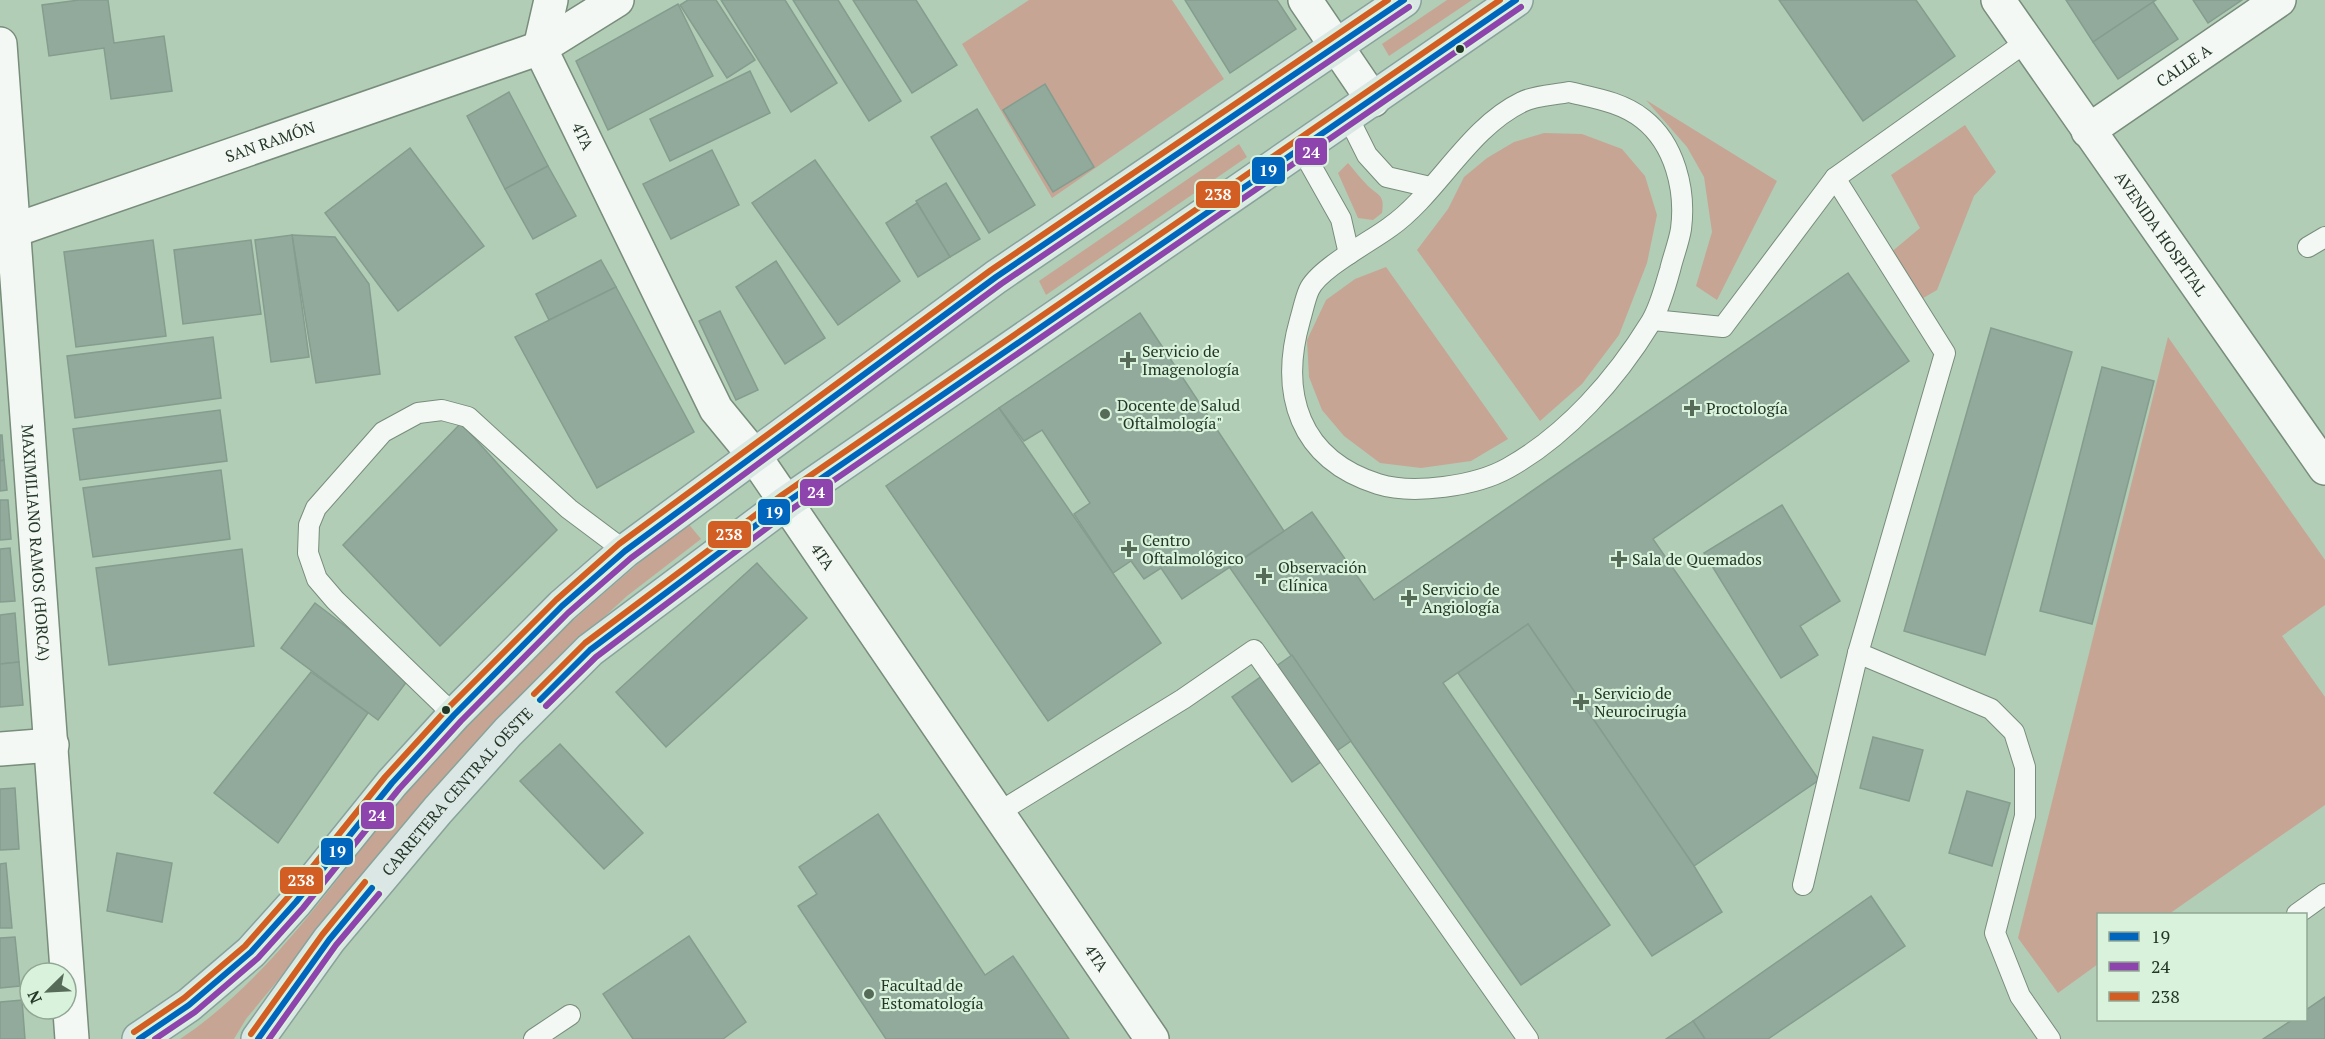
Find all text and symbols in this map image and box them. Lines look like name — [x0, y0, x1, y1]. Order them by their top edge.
street label: CALLE A — [2152, 39, 2216, 92]
unlabelled marker — [1454, 43, 1466, 55]
street label: SAN RAMÓN — [222, 116, 318, 167]
street label: 4TA — [567, 119, 599, 154]
line badge: 24 — [1294, 137, 1328, 166]
text: 24 — [1302, 141, 1320, 163]
line badge: 19 — [1251, 156, 1286, 185]
text: 19 — [1259, 159, 1277, 181]
street label: AVENIDA HOSPITAL — [2110, 167, 2213, 301]
line badge: 238 — [1195, 180, 1241, 209]
text: 238 — [1204, 183, 1232, 205]
place label: Servicio de Imagenología — [1142, 340, 1239, 380]
marker: Servicio de Imagenología — [1119, 351, 1137, 369]
place label: Docente de Salud "Oftalmología" — [1117, 394, 1240, 434]
place label: Proctología — [1706, 397, 1788, 419]
marker: Proctología — [1683, 399, 1701, 417]
marker: Docente de Salud "Oftalmología" — [1098, 407, 1112, 421]
street label: MAXIMILIANO RAMOS (HORCA) — [17, 423, 56, 662]
line badge: 24 — [799, 478, 834, 507]
text: 24 — [807, 481, 825, 503]
line badge: 19 — [757, 498, 791, 526]
text: 19 — [765, 501, 783, 523]
line badge: 238 — [707, 520, 752, 549]
text: 238 — [715, 523, 743, 545]
place label: Centro Oftalmológico — [1142, 529, 1244, 569]
street label: 4TA — [806, 539, 840, 574]
marker: Centro Oftalmológico — [1120, 540, 1138, 558]
place label: Sala de Quemados — [1632, 548, 1762, 570]
marker: Sala de Quemados — [1610, 550, 1628, 568]
place label: Observación Clínica — [1278, 556, 1367, 596]
marker: Observación Clínica — [1255, 567, 1273, 585]
place label: Servicio de Angiología — [1422, 578, 1500, 618]
marker: Servicio de Angiología — [1400, 589, 1418, 607]
place label: Servicio de Neurocirugía — [1594, 682, 1687, 722]
marker: Servicio de Neurocirugía — [1572, 693, 1590, 711]
street label: CARRETERA CENTRAL OESTE — [376, 702, 538, 880]
unlabelled marker — [440, 704, 452, 716]
line badge: 24 — [360, 801, 395, 830]
text: 24 — [368, 804, 386, 826]
line badge: 19 — [320, 837, 354, 866]
text: 19 — [328, 840, 346, 862]
line badge: 238 — [279, 866, 324, 895]
text: 238 — [287, 869, 315, 891]
legend — [2097, 913, 2307, 1021]
text: 19 — [2151, 924, 2170, 948]
street label: 4TA — [1080, 940, 1114, 976]
text: 24 — [2151, 954, 2171, 978]
north arrow — [18, 961, 78, 1021]
place label: Facultad de Estomatología — [881, 974, 984, 1014]
text: 238 — [2151, 984, 2180, 1008]
text: N — [22, 987, 47, 1007]
marker: Facultad de Estomatología — [862, 987, 876, 1001]

